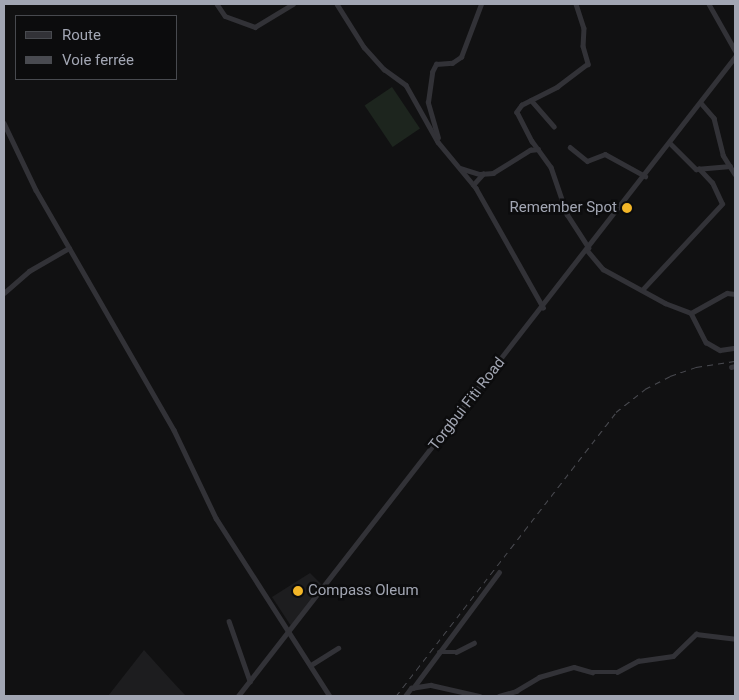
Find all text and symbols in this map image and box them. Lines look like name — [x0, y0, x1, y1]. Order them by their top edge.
legend — [15, 15, 178, 80]
text: Route — [62, 26, 101, 44]
text: Voie ferrée — [62, 51, 134, 69]
place label: Remember Spot — [510, 199, 617, 217]
marker: Remember Spot — [621, 202, 633, 214]
street label: Torgbui Fiti Road — [425, 354, 509, 454]
place label: Compass Oleum — [308, 582, 419, 600]
marker: Compass Oleum — [292, 585, 304, 597]

